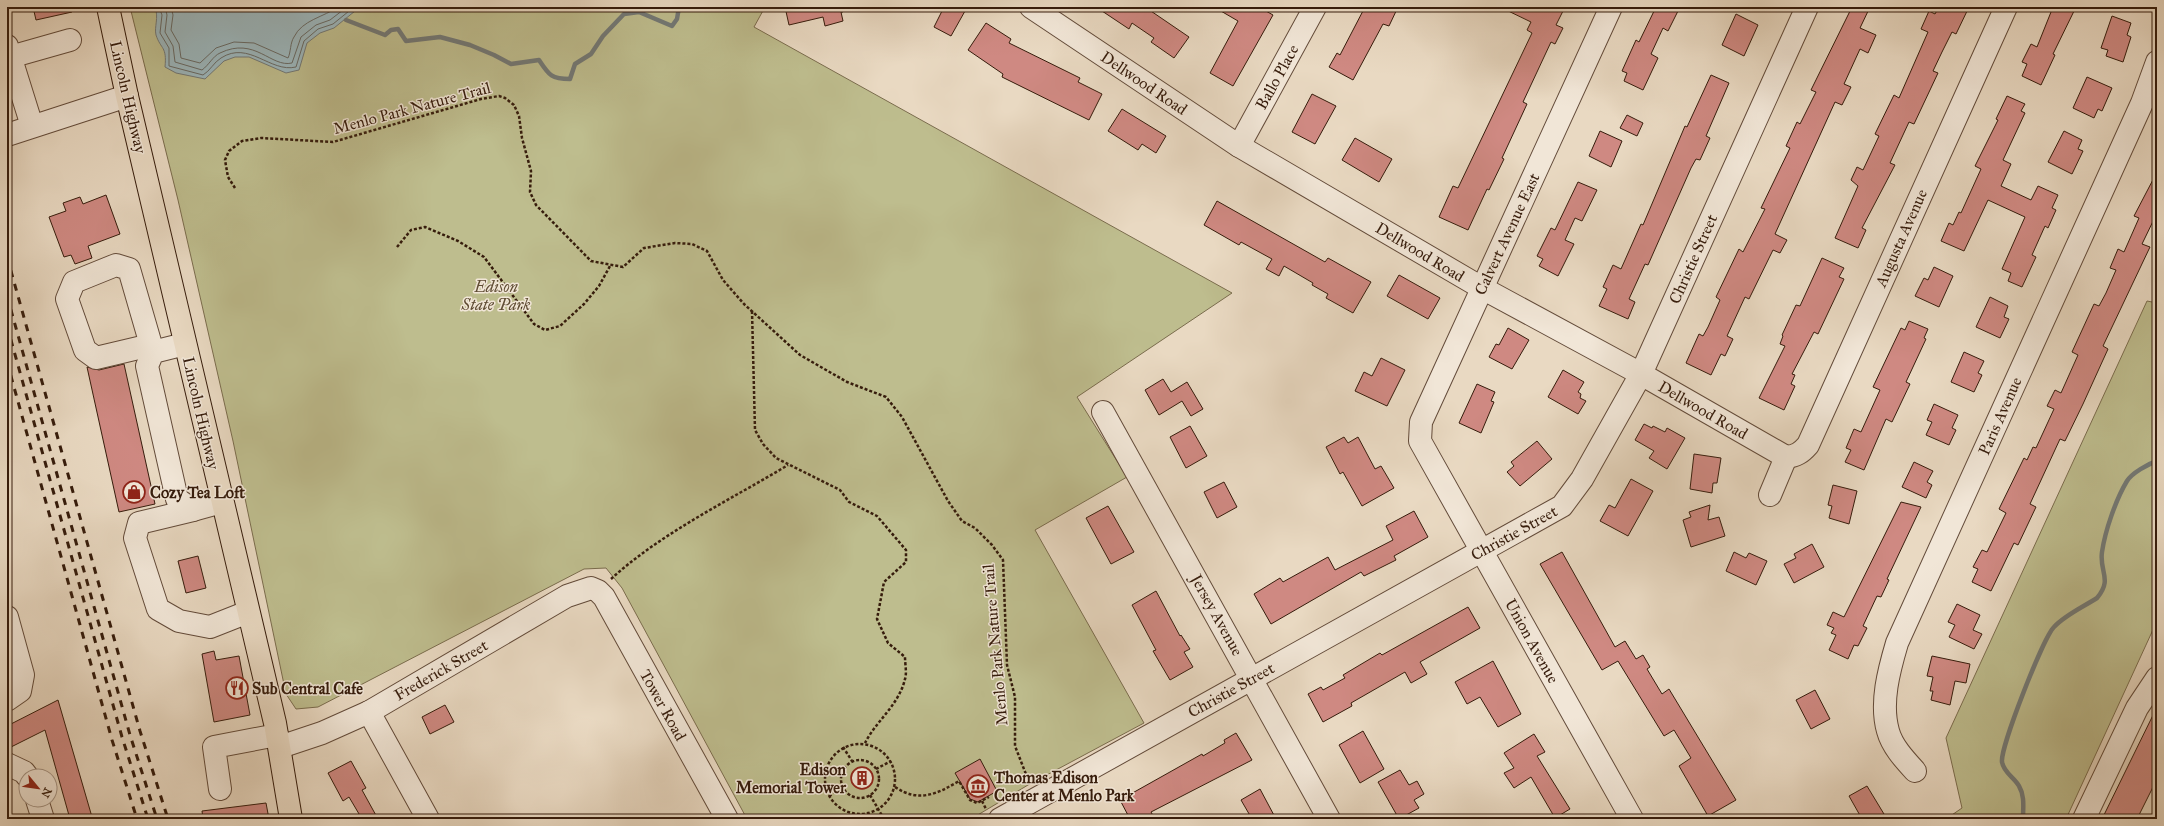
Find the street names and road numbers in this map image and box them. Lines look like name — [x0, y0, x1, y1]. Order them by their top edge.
street label: Lincoln Highway — [105, 39, 150, 156]
street label: Ballo Place — [1251, 41, 1303, 113]
street label: Dellwood Road — [1097, 47, 1191, 119]
street label: Menlo Park Nature Trail — [331, 78, 493, 138]
street label: Calvert Avenue East — [1470, 170, 1544, 298]
street label: Augusta Avenue — [1871, 186, 1932, 291]
street label: Christie Street — [1665, 211, 1721, 307]
street label: Dellwood Road — [1372, 218, 1468, 286]
street label: Lincoln Highway — [178, 355, 223, 472]
street label: Paris Avenue — [1974, 374, 2026, 458]
street label: Dellwood Road — [1655, 377, 1751, 443]
street label: Christie Street — [1467, 501, 1561, 565]
street label: Menlo Park Nature Trail — [978, 563, 1012, 727]
street label: Jersey Avenue — [1185, 569, 1247, 660]
street label: Union Avenue — [1501, 595, 1563, 687]
street label: Frederick Street — [391, 635, 492, 704]
street label: Christie Street — [1184, 658, 1278, 722]
street label: Tower Road — [636, 666, 690, 744]

